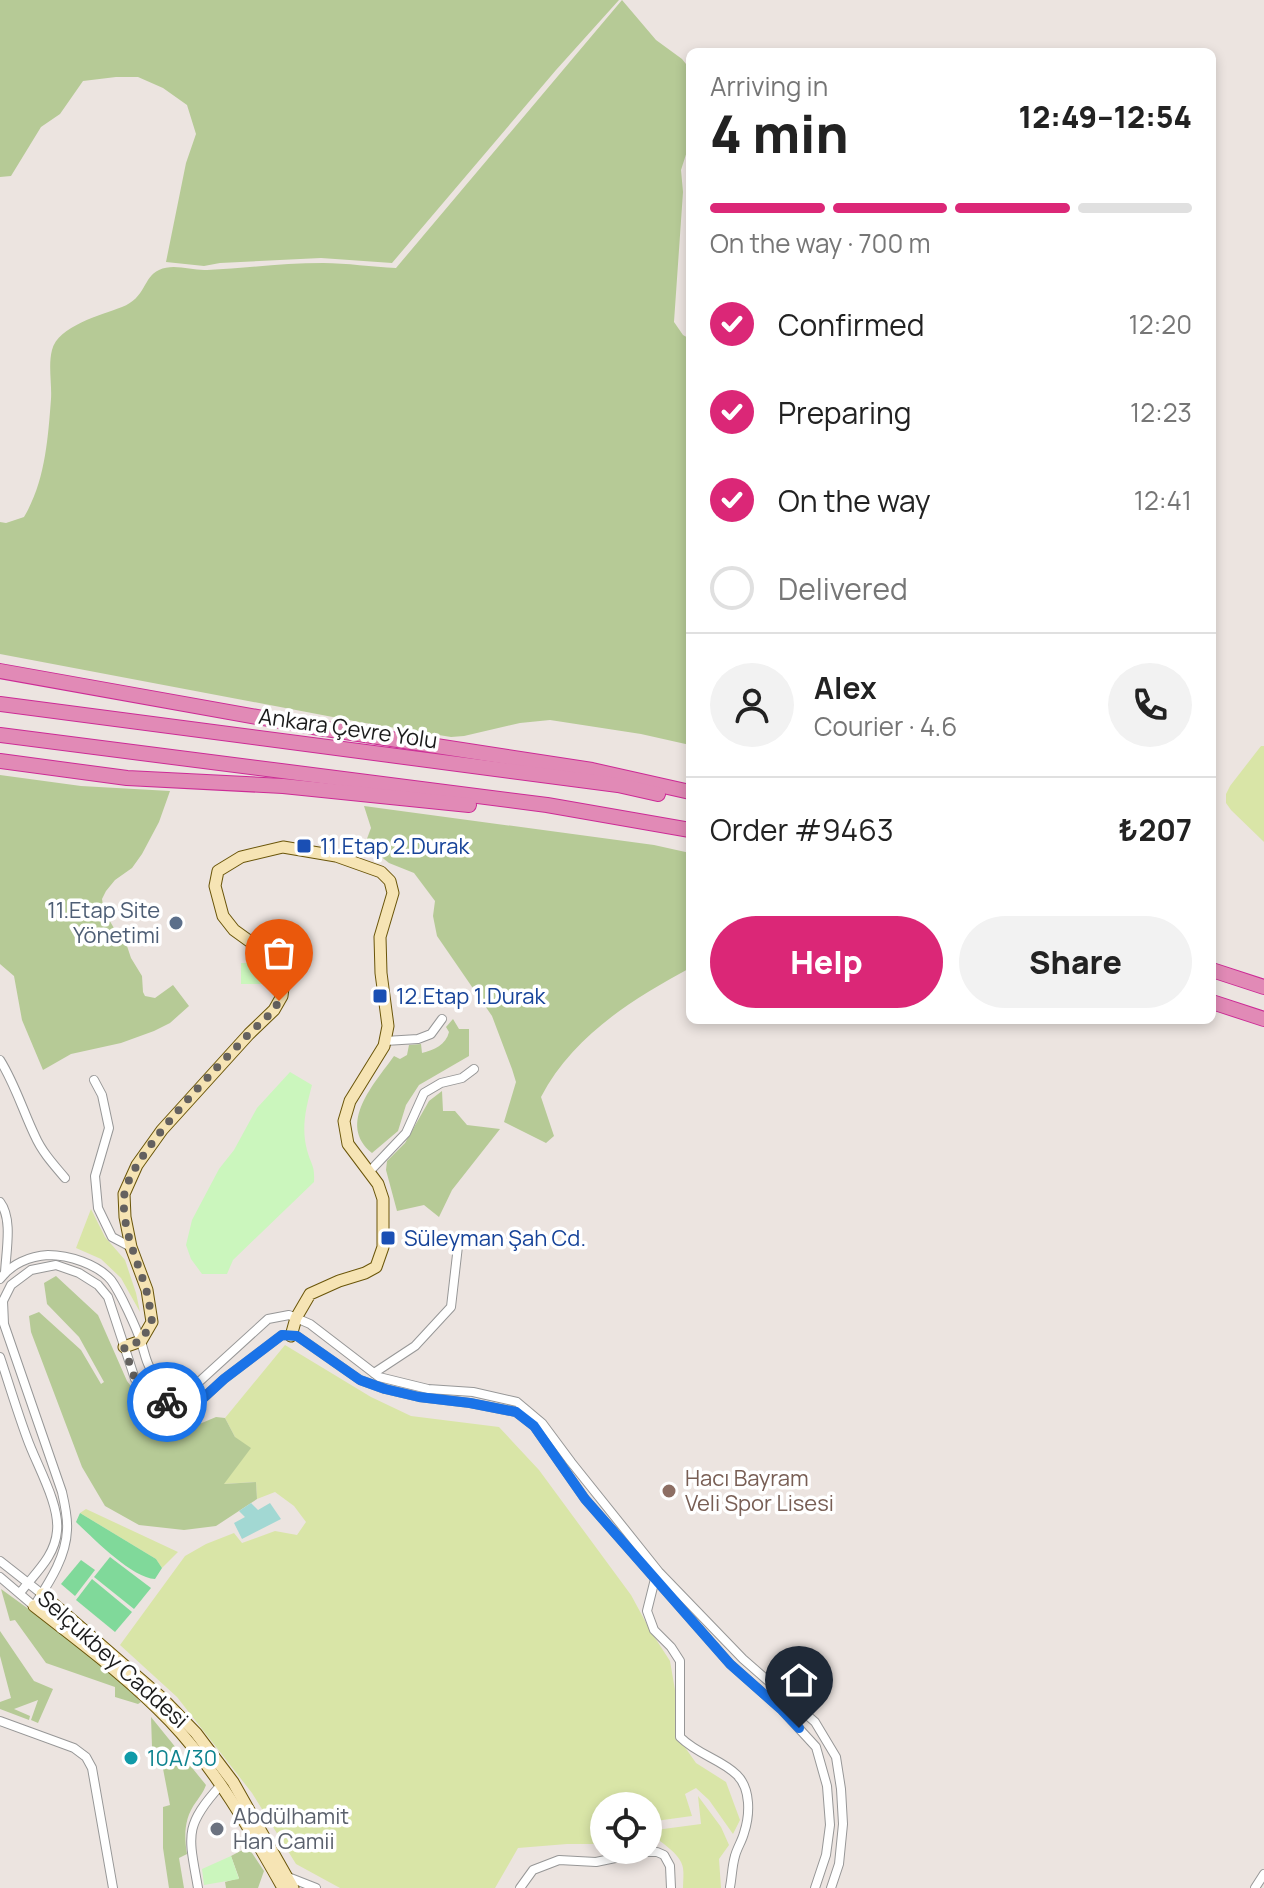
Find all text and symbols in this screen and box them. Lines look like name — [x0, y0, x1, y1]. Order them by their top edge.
text: Arriving in — [710, 68, 828, 104]
text: 12:49–12:54 — [1019, 96, 1192, 137]
text: 4 min — [710, 98, 848, 169]
text: On the way · 700 m — [710, 225, 931, 261]
icon: check — [710, 302, 754, 346]
text: Confirmed — [778, 304, 925, 345]
text: 12:20 — [1129, 306, 1192, 342]
icon: check — [710, 390, 754, 434]
text: Preparing — [778, 392, 912, 433]
text: 12:23 — [1130, 394, 1192, 430]
icon: check — [710, 478, 754, 522]
text: On the way — [778, 480, 931, 521]
text: 12:41 — [1134, 482, 1192, 518]
text: Delivered — [778, 568, 908, 609]
button: person — [710, 663, 794, 747]
button: phone — [1108, 663, 1192, 747]
text: Alex — [814, 667, 877, 708]
street label: Ankara Çevre Yolu — [257, 701, 439, 755]
text: Courier · 4.6 — [814, 708, 957, 744]
text: Order #9463 — [710, 809, 893, 850]
text: ₺207 — [1119, 809, 1192, 850]
place label: 11.Etap 2.Durak — [320, 831, 471, 861]
marker: 11.Etap 2.Durak — [295, 837, 313, 855]
place label: 11.Etap Site Yönetimi — [47, 895, 160, 950]
marker: 11.Etap Site Yönetimi — [167, 914, 185, 932]
button: Help — [710, 916, 943, 1008]
button: Share — [959, 916, 1192, 1008]
pin — [245, 919, 313, 1001]
icon: bag — [257, 931, 301, 975]
place label: 12.Etap 1.Durak — [396, 981, 547, 1011]
marker: 12.Etap 1.Durak — [371, 987, 389, 1005]
place label: Süleyman Şah Cd. — [404, 1223, 586, 1253]
marker: Süleyman Şah Cd. — [379, 1229, 397, 1247]
courier — [127, 1362, 207, 1442]
icon: bike — [145, 1380, 189, 1424]
place label: Hacı Bayram Veli Spor Lisesi — [685, 1463, 834, 1518]
marker: Hacı Bayram Veli Spor Lisesi — [660, 1482, 678, 1500]
street label: Selçukbey Caddesi — [31, 1583, 195, 1735]
pin — [765, 1646, 833, 1728]
icon: home — [777, 1658, 821, 1702]
place label: 10A/30 — [147, 1743, 217, 1773]
marker: 10A/30 — [122, 1749, 140, 1767]
map controls — [590, 1792, 662, 1864]
button: locate — [590, 1792, 662, 1864]
place label: Abdülhamit Han Camii — [233, 1801, 349, 1856]
marker: Abdülhamit Han Camii — [208, 1820, 226, 1838]

